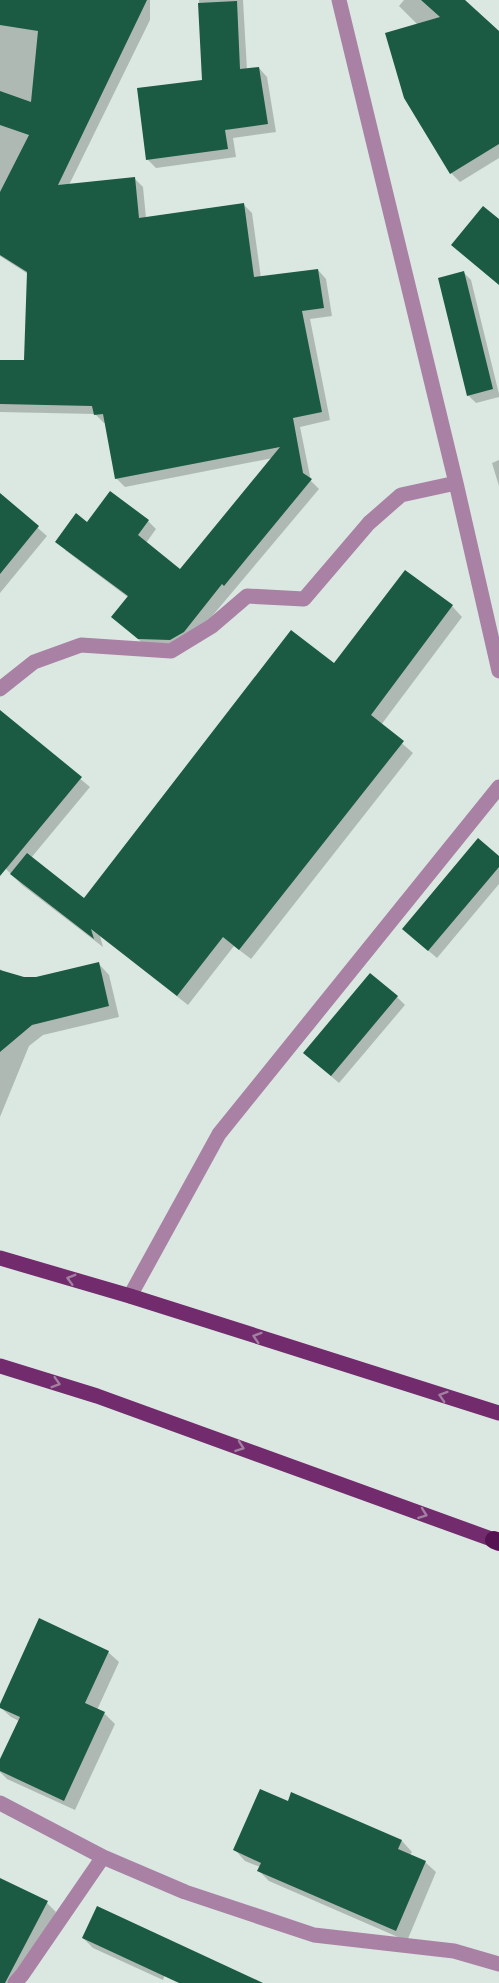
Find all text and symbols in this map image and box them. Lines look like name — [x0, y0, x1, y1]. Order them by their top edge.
one-way arrow — [66, 1274, 77, 1286]
one-way arrow — [252, 1331, 263, 1344]
one-way arrow — [50, 1376, 61, 1388]
one-way arrow — [438, 1391, 449, 1403]
one-way arrow — [234, 1440, 245, 1453]
one-way arrow — [417, 1507, 428, 1520]

